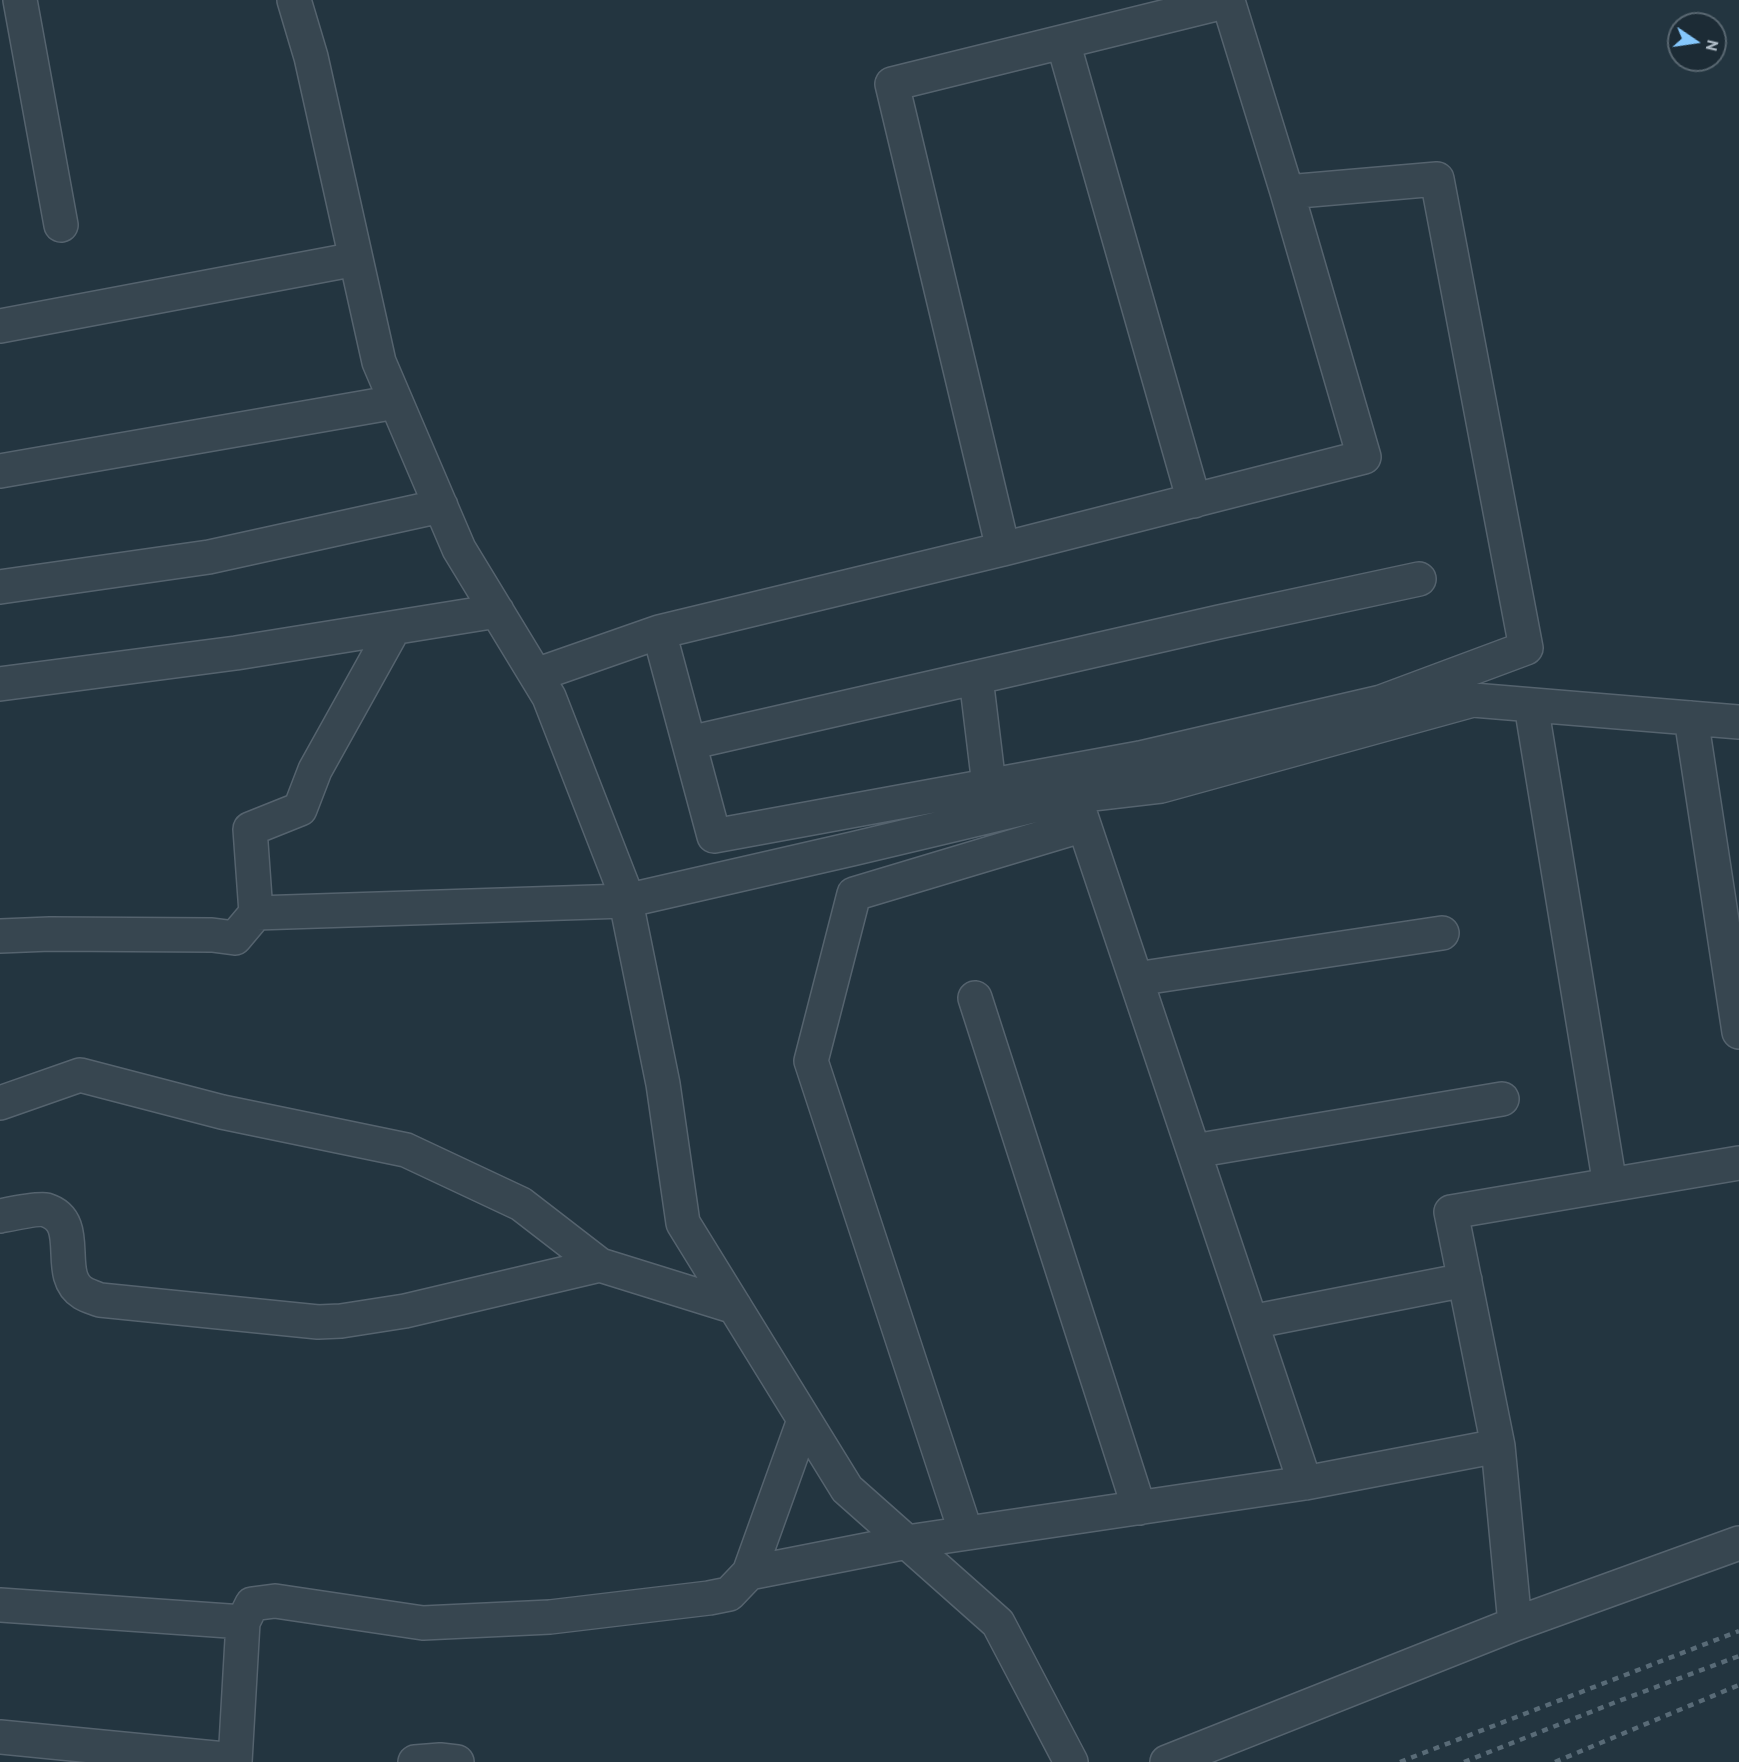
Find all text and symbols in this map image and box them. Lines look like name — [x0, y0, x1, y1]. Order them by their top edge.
north arrow — [1667, 12, 1727, 72]
text: N — [1702, 38, 1724, 53]

